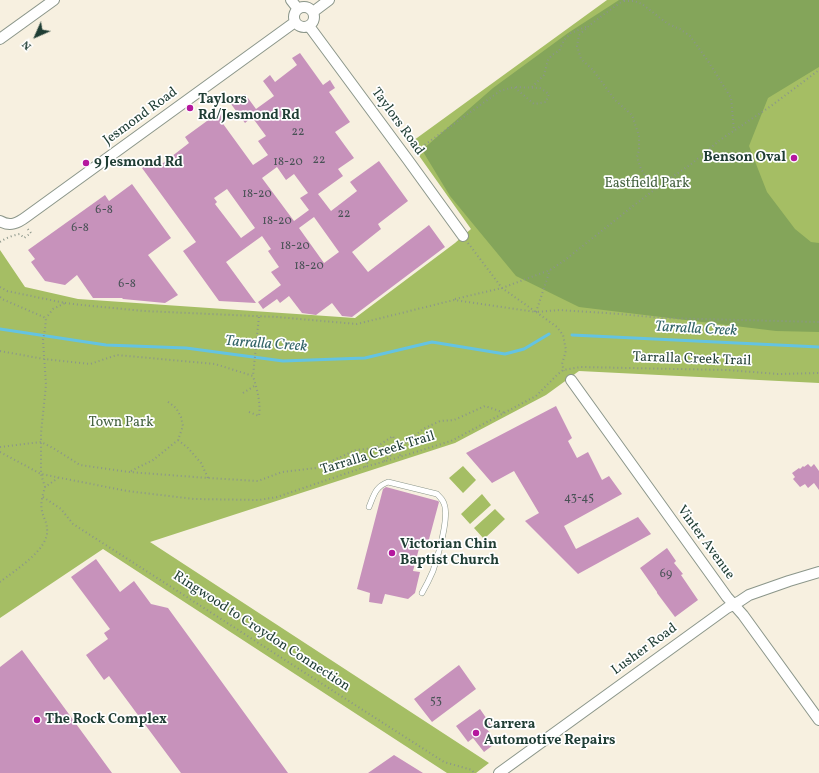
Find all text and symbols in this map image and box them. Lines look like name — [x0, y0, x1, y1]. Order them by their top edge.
north arrow — [16, 16, 56, 56]
text: N — [19, 37, 35, 53]
street label: Jesmond Road — [101, 84, 181, 150]
street label: Taylors Road — [367, 85, 427, 159]
place label: Taylors Rd/Jesmond Rd — [198, 92, 300, 124]
marker: Taylors Rd/Jesmond Rd — [185, 103, 195, 113]
house number: 22 — [292, 126, 304, 140]
place label: Benson Oval — [703, 150, 786, 166]
marker: Benson Oval — [789, 153, 799, 163]
house number: 22 — [313, 154, 325, 168]
place label: 9 Jesmond Rd — [94, 155, 183, 171]
house number: 18-20 — [273, 156, 303, 170]
marker: 9 Jesmond Rd — [81, 158, 91, 168]
park label: Eastfield Park — [604, 176, 690, 192]
house number: 18-20 — [242, 188, 272, 202]
house number: 6-8 — [95, 204, 113, 218]
house number: 22 — [338, 208, 350, 222]
house number: 18-20 — [262, 215, 292, 229]
house number: 6-8 — [71, 222, 89, 236]
house number: 18-20 — [280, 240, 310, 254]
house number: 18-20 — [294, 260, 324, 274]
house number: 6-8 — [118, 278, 136, 292]
water label: Tarralla Creek — [654, 319, 738, 341]
water label: Tarralla Creek — [224, 333, 308, 357]
street label: Tarralla Creek Trail — [632, 350, 752, 370]
park label: Town Park — [88, 415, 154, 431]
street label: Tarralla Creek Trail — [319, 429, 437, 479]
house number: 43-45 — [564, 492, 594, 506]
street label: Vinter Avenue — [673, 503, 737, 583]
place label: Victorian Chin Baptist Church — [400, 537, 499, 570]
marker: Victorian Chin Baptist Church — [387, 548, 397, 558]
street label: Ringwood to Croydon Connection — [169, 568, 353, 696]
house number: 69 — [660, 568, 672, 582]
street label: Lusher Road — [609, 621, 681, 679]
house number: 53 — [430, 695, 442, 709]
place label: The Rock Complex — [45, 712, 167, 728]
marker: The Rock Complex — [32, 715, 42, 725]
place label: Carrera Automotive Repairs — [484, 717, 616, 750]
marker: Carrera Automotive Repairs — [471, 728, 481, 738]

